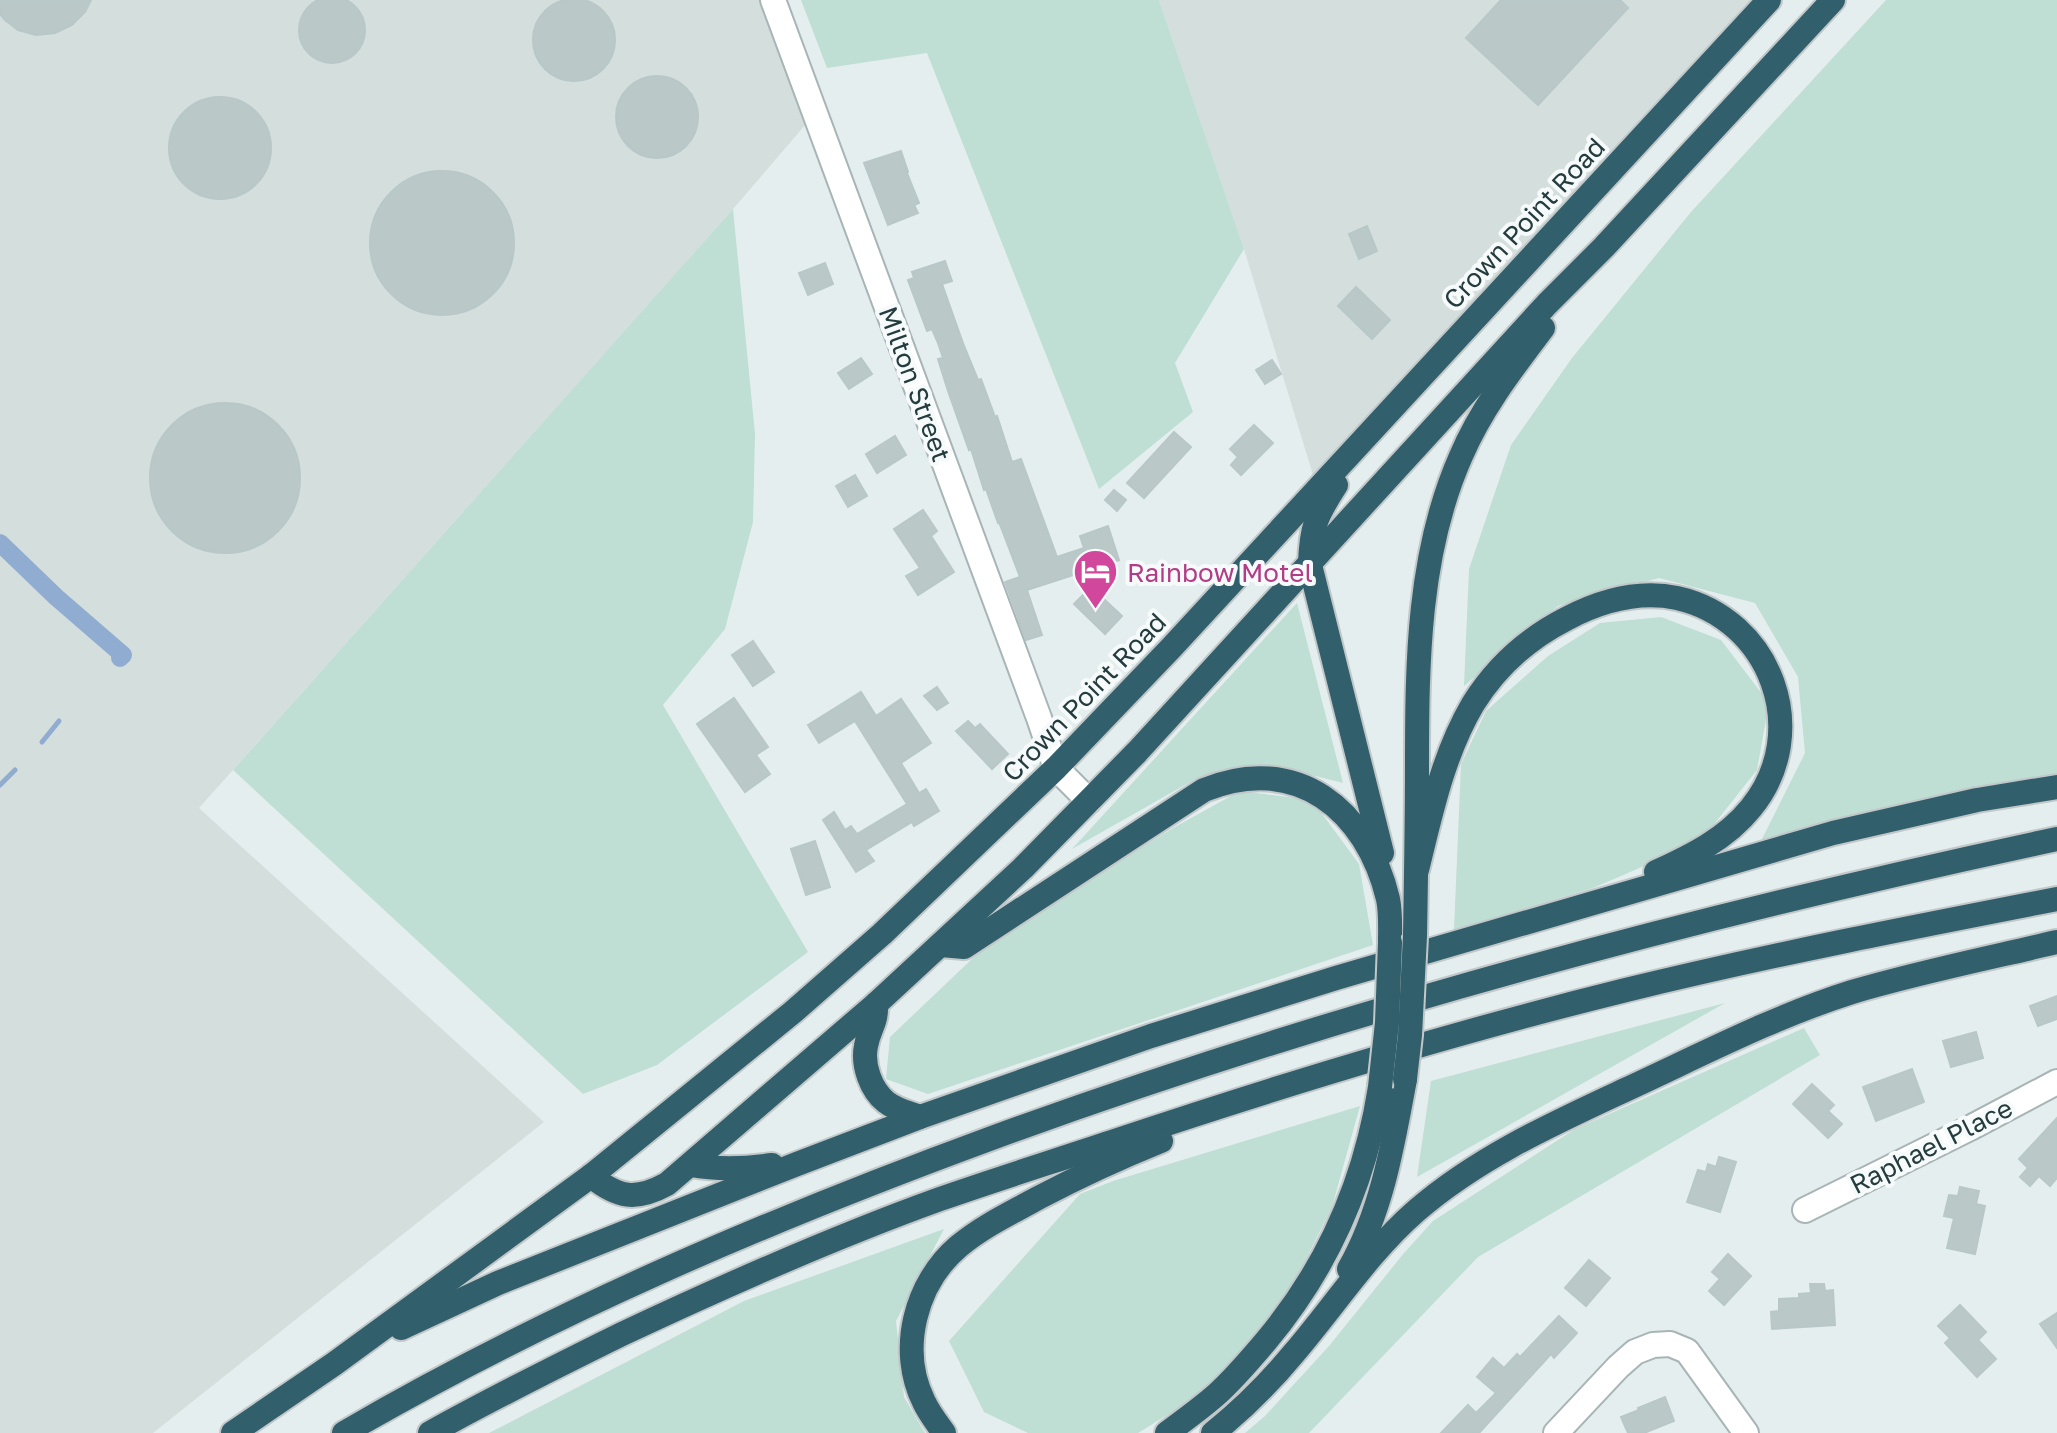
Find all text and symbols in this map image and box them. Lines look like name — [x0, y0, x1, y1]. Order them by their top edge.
street label: Crown Point Road — [1437, 131, 1611, 315]
street label: Milton Street — [873, 302, 957, 466]
hotel icon: Rainbow Motel — [1072, 548, 1120, 611]
place label: Rainbow Motel — [1127, 557, 1313, 588]
street label: Crown Point Road — [996, 606, 1172, 788]
street label: Raphael Place — [1845, 1092, 2017, 1200]

